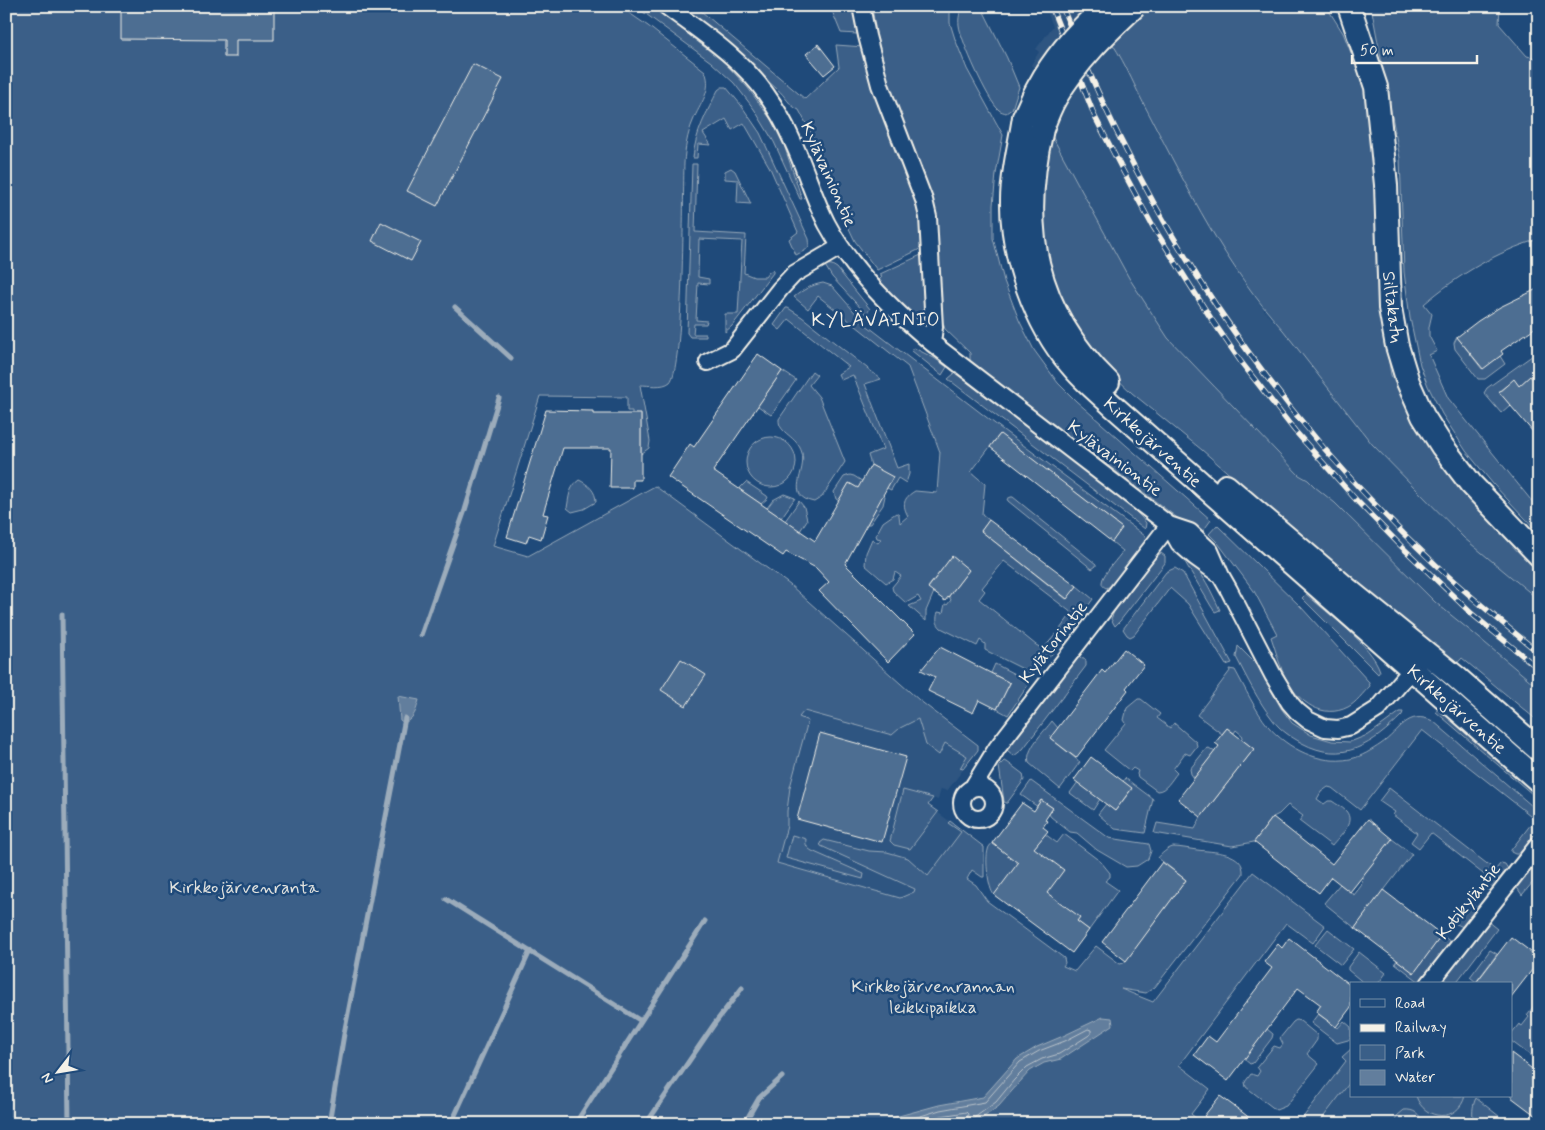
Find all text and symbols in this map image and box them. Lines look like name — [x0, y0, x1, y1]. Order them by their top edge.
scale bar — [1352, 32, 1478, 64]
text: 50 m — [1360, 41, 1394, 61]
street label: Kylävainiontie — [794, 118, 862, 231]
street label: Siltakatu — [1376, 270, 1408, 344]
district label: KYLÄVAINIO — [811, 308, 941, 333]
street label: Kirkkojärventie — [1098, 392, 1207, 494]
street label: Kylävainiontie — [1062, 415, 1167, 502]
street label: Kylätorintie — [1014, 596, 1094, 689]
street label: Kirkkojärventie — [1401, 660, 1512, 760]
street label: Kotikyläntie — [1431, 858, 1506, 945]
park label: Kirkkojärvenranta — [169, 876, 319, 900]
park label: Kirkkojärvenrannan leikkipaikka — [851, 975, 1015, 1020]
legend — [1350, 982, 1512, 1098]
text: Road — [1395, 994, 1425, 1014]
text: Railway — [1395, 1018, 1447, 1038]
text: Park — [1395, 1044, 1425, 1064]
north arrow — [32, 1048, 82, 1098]
text: Water — [1395, 1068, 1435, 1088]
text: N — [38, 1070, 58, 1087]

